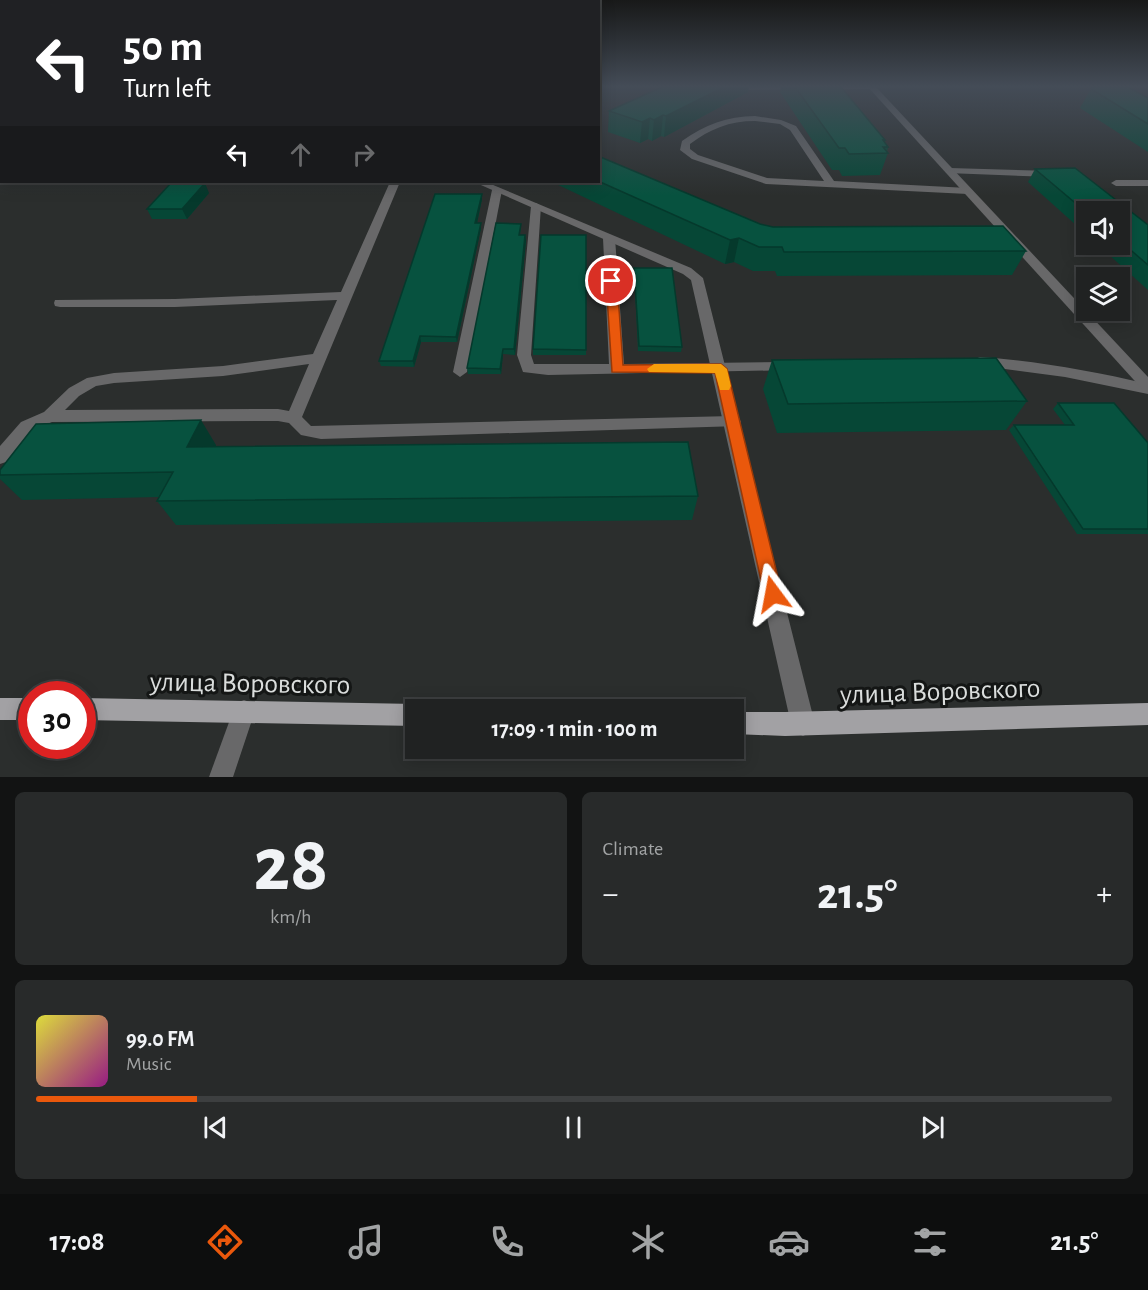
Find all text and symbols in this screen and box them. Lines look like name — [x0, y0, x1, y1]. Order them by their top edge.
icon: left — [24, 24, 102, 102]
text: 50 m — [123, 26, 203, 68]
text: Turn left — [123, 75, 211, 102]
icon: left — [221, 138, 254, 171]
icon: ahead — [284, 138, 317, 171]
icon: right — [347, 138, 380, 171]
map controls — [1076, 201, 1130, 321]
button: sound — [1076, 201, 1130, 255]
pin — [585, 255, 636, 306]
icon: arrive — [594, 264, 627, 297]
button: layers — [1076, 267, 1130, 321]
position arrow — [741, 562, 805, 626]
street label: улица Воровского — [149, 668, 350, 700]
street label: улица Воровского — [839, 675, 1041, 710]
speed limit sign: 30 — [18, 681, 96, 759]
text: 17:09 · 1 min · 100 m — [491, 718, 658, 740]
text: 28 — [253, 827, 328, 905]
text: Climate — [603, 839, 663, 859]
text: 21.5° — [817, 872, 897, 917]
text: − — [603, 878, 618, 911]
text: + — [1096, 878, 1112, 911]
text: km/h — [270, 907, 311, 927]
text: 99.0 FM — [126, 1028, 194, 1050]
text: Music — [126, 1054, 172, 1074]
icon: previous — [199, 1111, 232, 1144]
icon: pause — [557, 1111, 590, 1144]
icon: next — [916, 1111, 949, 1144]
icon: directions — [204, 1221, 246, 1263]
icon: music — [345, 1221, 387, 1263]
icon: phone — [486, 1221, 528, 1263]
icon: climate — [627, 1221, 669, 1263]
icon: car — [768, 1221, 810, 1263]
icon: filters — [909, 1221, 951, 1263]
text: 17:08 — [50, 1228, 105, 1255]
text: 21.5° — [1050, 1228, 1098, 1255]

